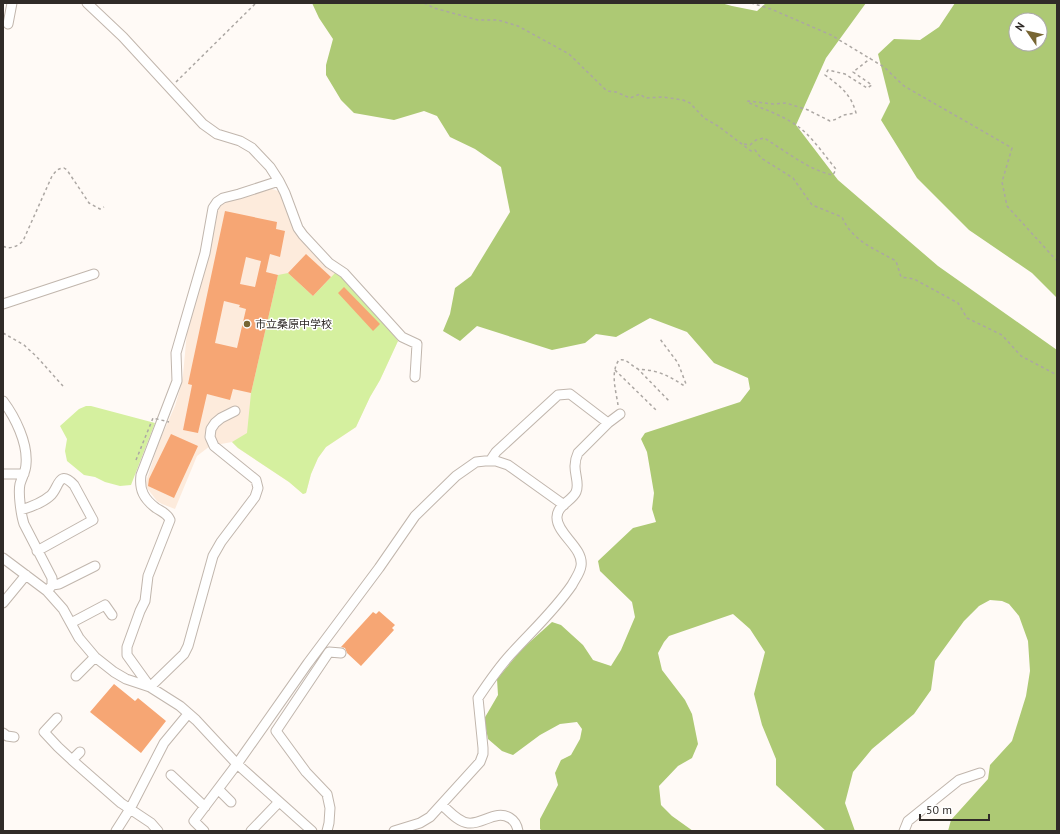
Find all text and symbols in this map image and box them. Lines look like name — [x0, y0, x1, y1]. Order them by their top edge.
north arrow — [1008, 12, 1048, 52]
text: N — [1012, 19, 1028, 33]
place label: 市立桑原中学校 — [255, 317, 332, 331]
marker: 市立桑原中学校 — [242, 319, 252, 329]
scale bar — [920, 796, 989, 822]
text: 50 m — [926, 802, 952, 817]

